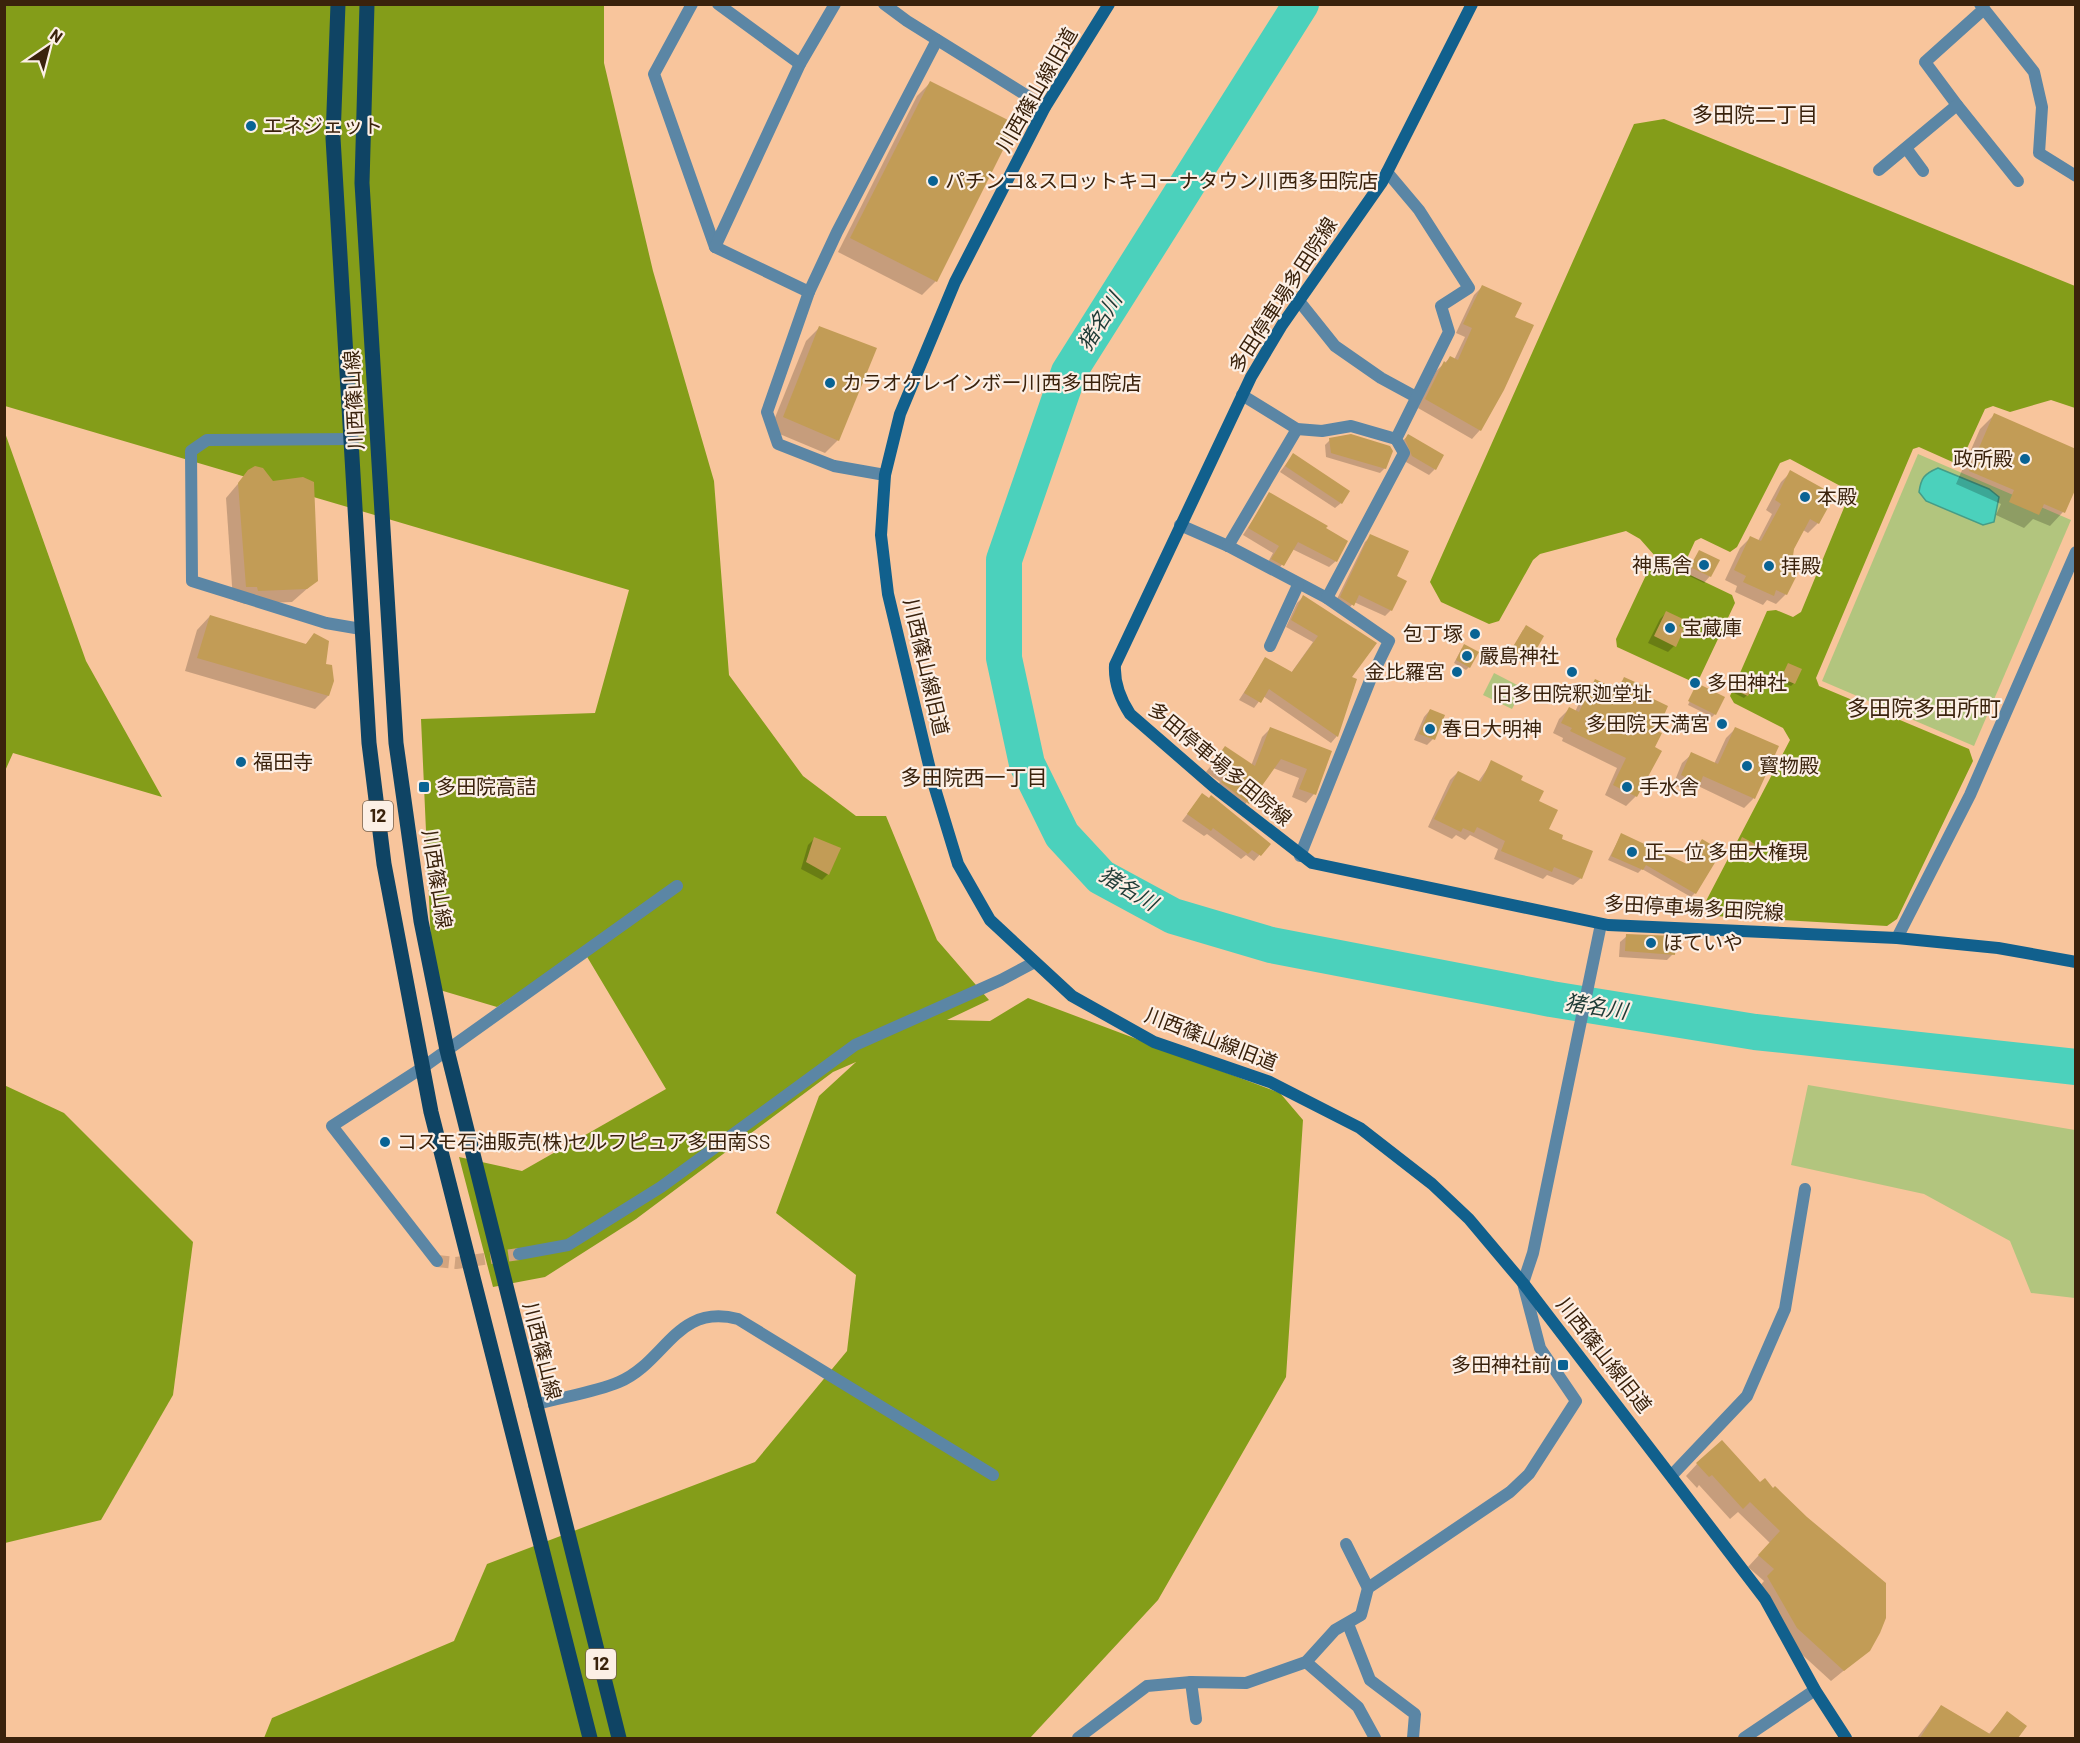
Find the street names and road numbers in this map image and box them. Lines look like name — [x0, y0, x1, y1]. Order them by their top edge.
street label: 川西篠山線旧道 — [991, 23, 1082, 156]
street label: 多田停車場多田院線 — [1223, 212, 1341, 376]
street label: 川西篠山線 — [338, 349, 368, 451]
street label: 川西篠山線旧道 — [900, 596, 954, 738]
street label: 多田停車場多田院線 — [1144, 696, 1297, 830]
road number: 12 — [363, 801, 393, 831]
street label: 川西篠山線 — [418, 828, 458, 930]
street label: 多田停車場多田院線 — [1604, 890, 1785, 924]
street label: 川西篠山線旧道 — [1142, 1002, 1281, 1074]
street label: 川西篠山線旧道 — [1552, 1292, 1657, 1417]
street label: 川西篠山線 — [519, 1299, 567, 1402]
road number: 12 — [586, 1649, 616, 1679]

